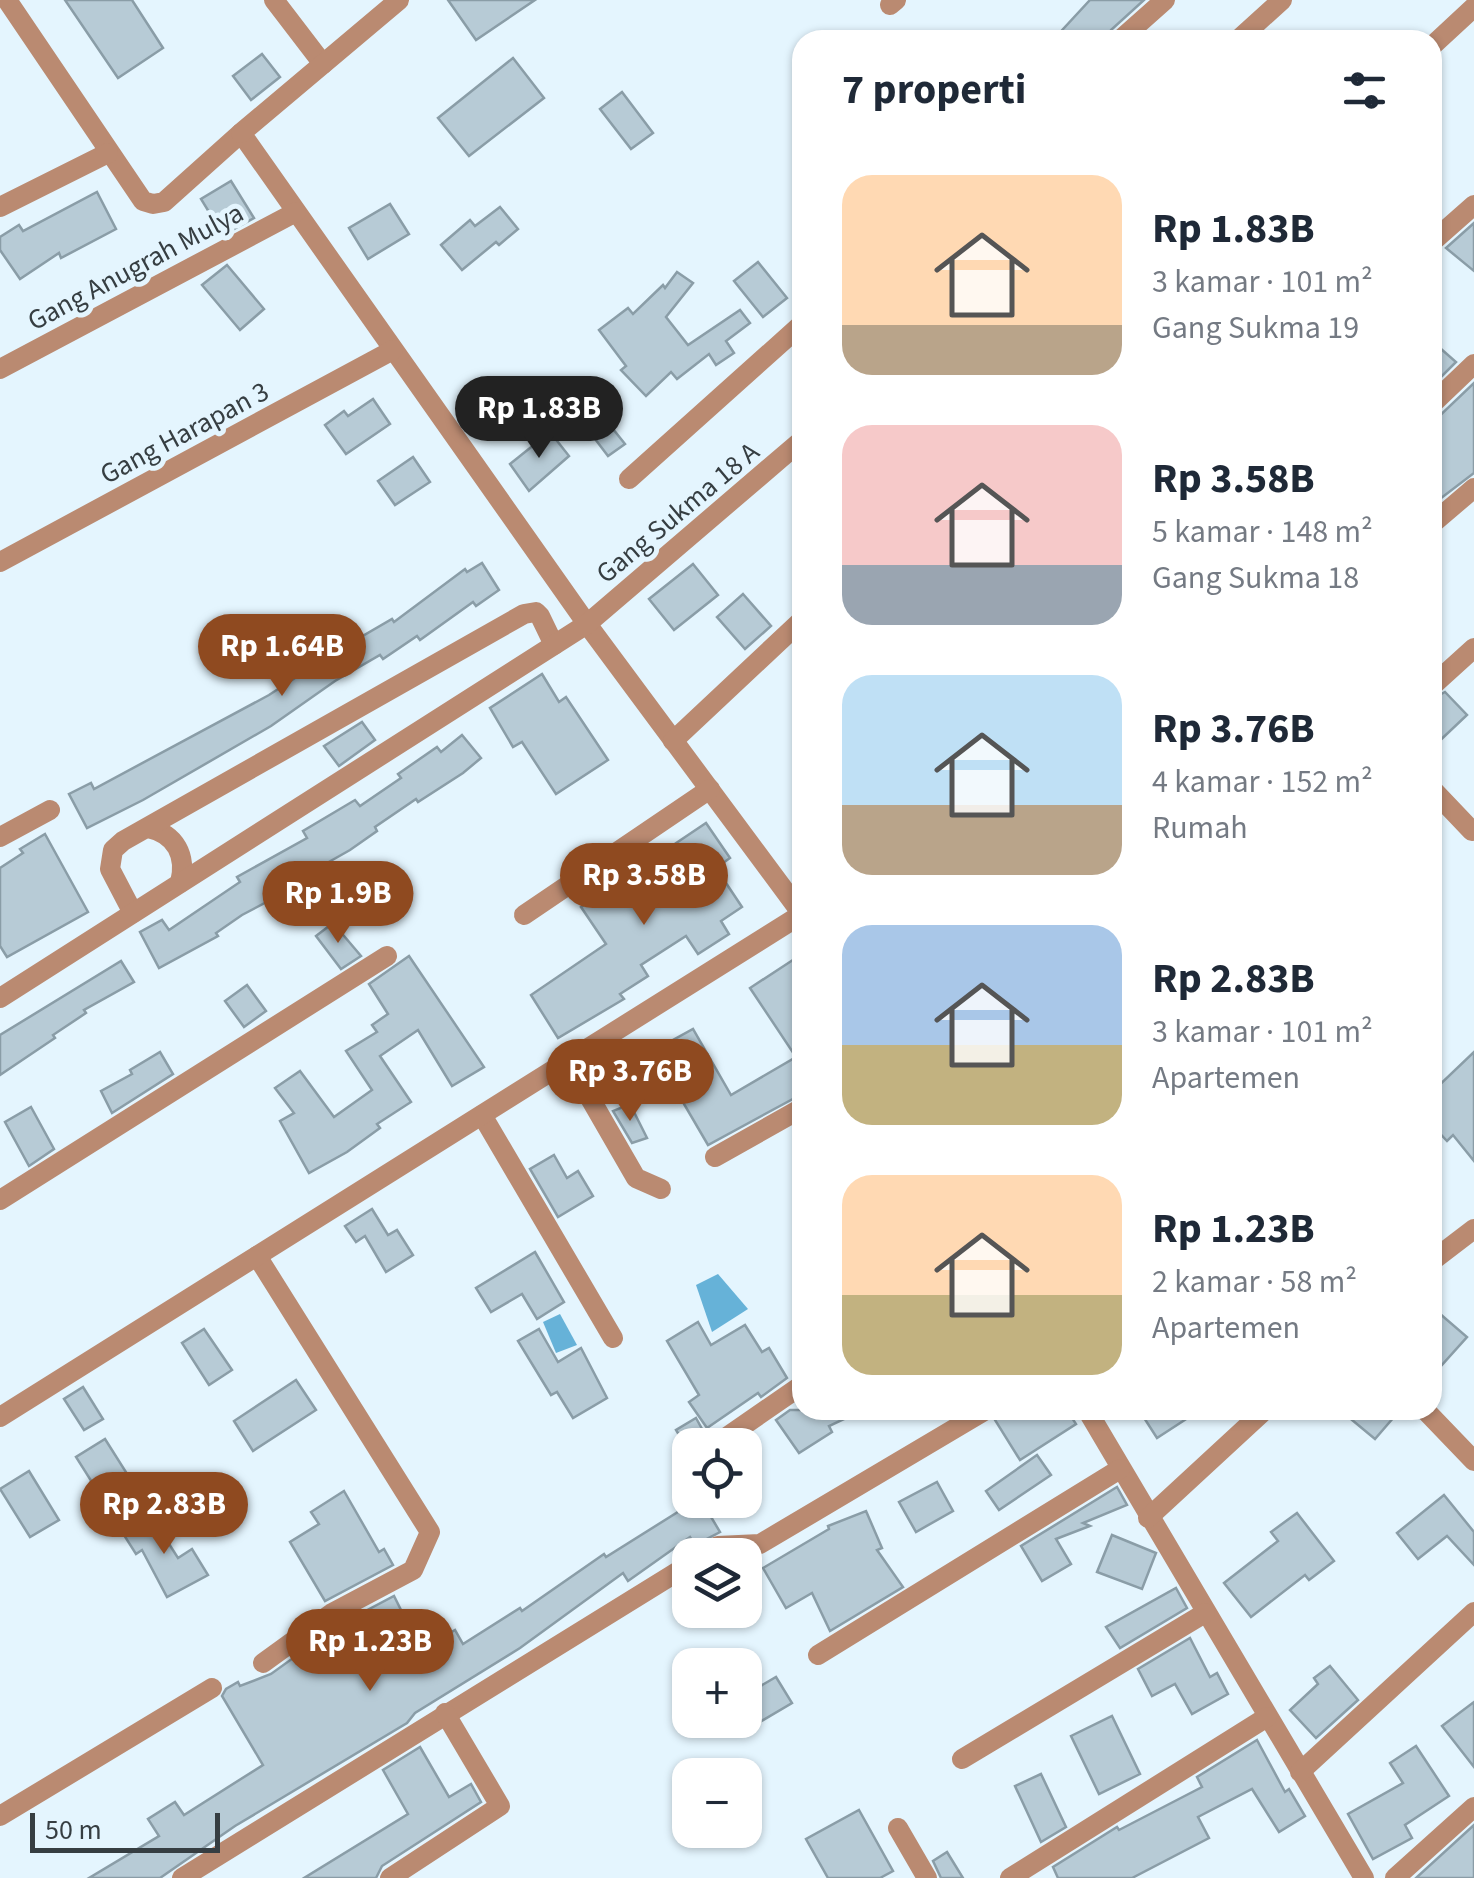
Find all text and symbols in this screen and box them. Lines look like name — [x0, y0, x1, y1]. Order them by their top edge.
text: 7 properti — [842, 60, 1026, 120]
icon: filters — [1337, 63, 1392, 118]
street label: Gang Anugrah Mulya — [20, 193, 251, 341]
text: Rp 1.83B — [1152, 199, 1315, 259]
icon: home — [922, 215, 1042, 335]
text: 3 kamar · 101 m² — [1152, 259, 1373, 305]
text: Gang Sukma 19 — [1152, 305, 1359, 351]
street label: Gang Harapan 3 — [93, 372, 276, 494]
pin: Rp 1.83B — [436, 376, 642, 461]
text: Rp 1.83B — [477, 385, 601, 431]
street label: Gang Sukma 18 A — [587, 432, 768, 593]
text: Rp 3.58B — [1152, 449, 1315, 509]
icon: home — [922, 465, 1042, 585]
text: 5 kamar · 148 m² — [1152, 509, 1373, 555]
text: Gang Sukma 18 — [1152, 555, 1359, 601]
pin: Rp 1.64B — [179, 614, 385, 699]
text: Rp 1.64B — [220, 623, 344, 669]
text: Rp 3.76B — [1152, 699, 1315, 759]
icon: home — [922, 715, 1042, 835]
text: 4 kamar · 152 m² — [1152, 759, 1373, 805]
text: Rumah — [1152, 805, 1248, 851]
pin: Rp 3.58B — [541, 843, 747, 928]
text: Rp 3.58B — [582, 852, 706, 898]
pin: Rp 1.9B — [246, 861, 430, 946]
text: Rp 1.9B — [284, 870, 392, 916]
text: Rp 2.83B — [1152, 949, 1315, 1009]
icon: home — [922, 965, 1042, 1085]
text: 3 kamar · 101 m² — [1152, 1009, 1373, 1055]
pin: Rp 3.76B — [527, 1039, 733, 1124]
text: Rp 3.76B — [568, 1048, 692, 1094]
text: Apartemen — [1152, 1055, 1300, 1101]
text: Rp 1.23B — [1152, 1199, 1315, 1259]
icon: home — [922, 1215, 1042, 1335]
text: 2 kamar · 58 m² — [1152, 1259, 1357, 1305]
text: Apartemen — [1152, 1305, 1300, 1351]
map controls — [672, 1428, 762, 1848]
button: locate — [672, 1428, 762, 1518]
pin: Rp 2.83B — [61, 1472, 267, 1557]
text: Rp 2.83B — [102, 1481, 226, 1527]
button: layers — [672, 1538, 762, 1628]
pin: Rp 1.23B — [267, 1609, 473, 1694]
text: Rp 1.23B — [308, 1618, 432, 1664]
button: + — [672, 1648, 762, 1738]
button: − — [672, 1758, 762, 1848]
scale bar — [30, 1808, 220, 1852]
text: 50 m — [45, 1810, 102, 1850]

